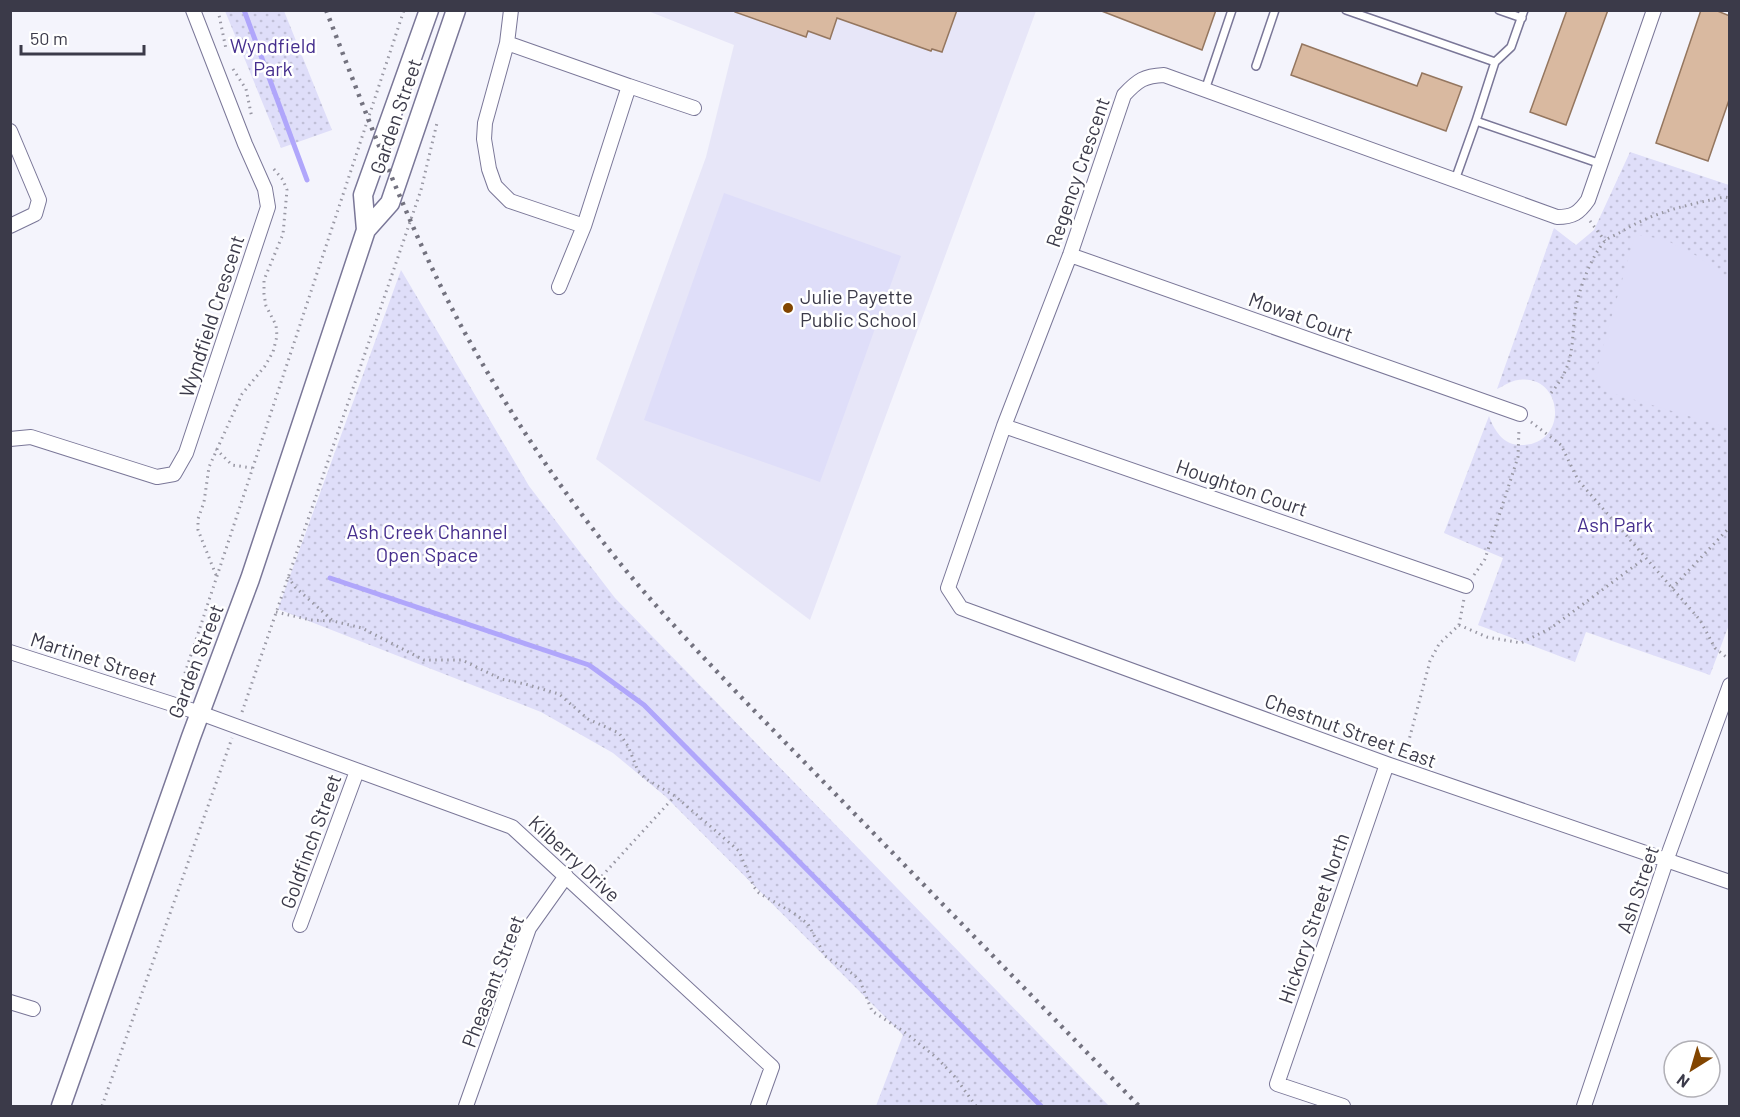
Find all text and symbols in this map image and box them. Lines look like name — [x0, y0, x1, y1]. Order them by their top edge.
scale bar — [21, 18, 144, 56]
text: 50 m — [30, 27, 68, 49]
park label: Wyndfield Park — [230, 33, 316, 80]
street label: Garden Street — [364, 55, 426, 177]
street label: Regency Crescent — [1040, 94, 1114, 250]
street label: Wyndfield Crescent — [173, 232, 249, 400]
place label: Julie Payette Public School — [800, 284, 917, 331]
street label: Mowat Court — [1246, 286, 1356, 346]
marker: Julie Payette Public School — [781, 301, 795, 315]
street label: Houghton Court — [1173, 453, 1311, 521]
park label: Ash Park — [1577, 512, 1653, 536]
park label: Ash Creek Channel Open Space — [346, 519, 508, 566]
street label: Garden Street — [162, 600, 228, 722]
street label: Martinet Street — [28, 626, 160, 690]
street label: Chestnut Street East — [1262, 688, 1440, 772]
street label: Goldfinch Street — [275, 770, 345, 912]
street label: Kilberry Drive — [524, 810, 626, 906]
street label: Hickory Street North — [1273, 830, 1353, 1006]
street label: Ash Street — [1611, 842, 1663, 936]
street label: Pheasant Street — [456, 911, 528, 1051]
north arrow — [1662, 1039, 1722, 1099]
text: N — [1673, 1071, 1693, 1092]

